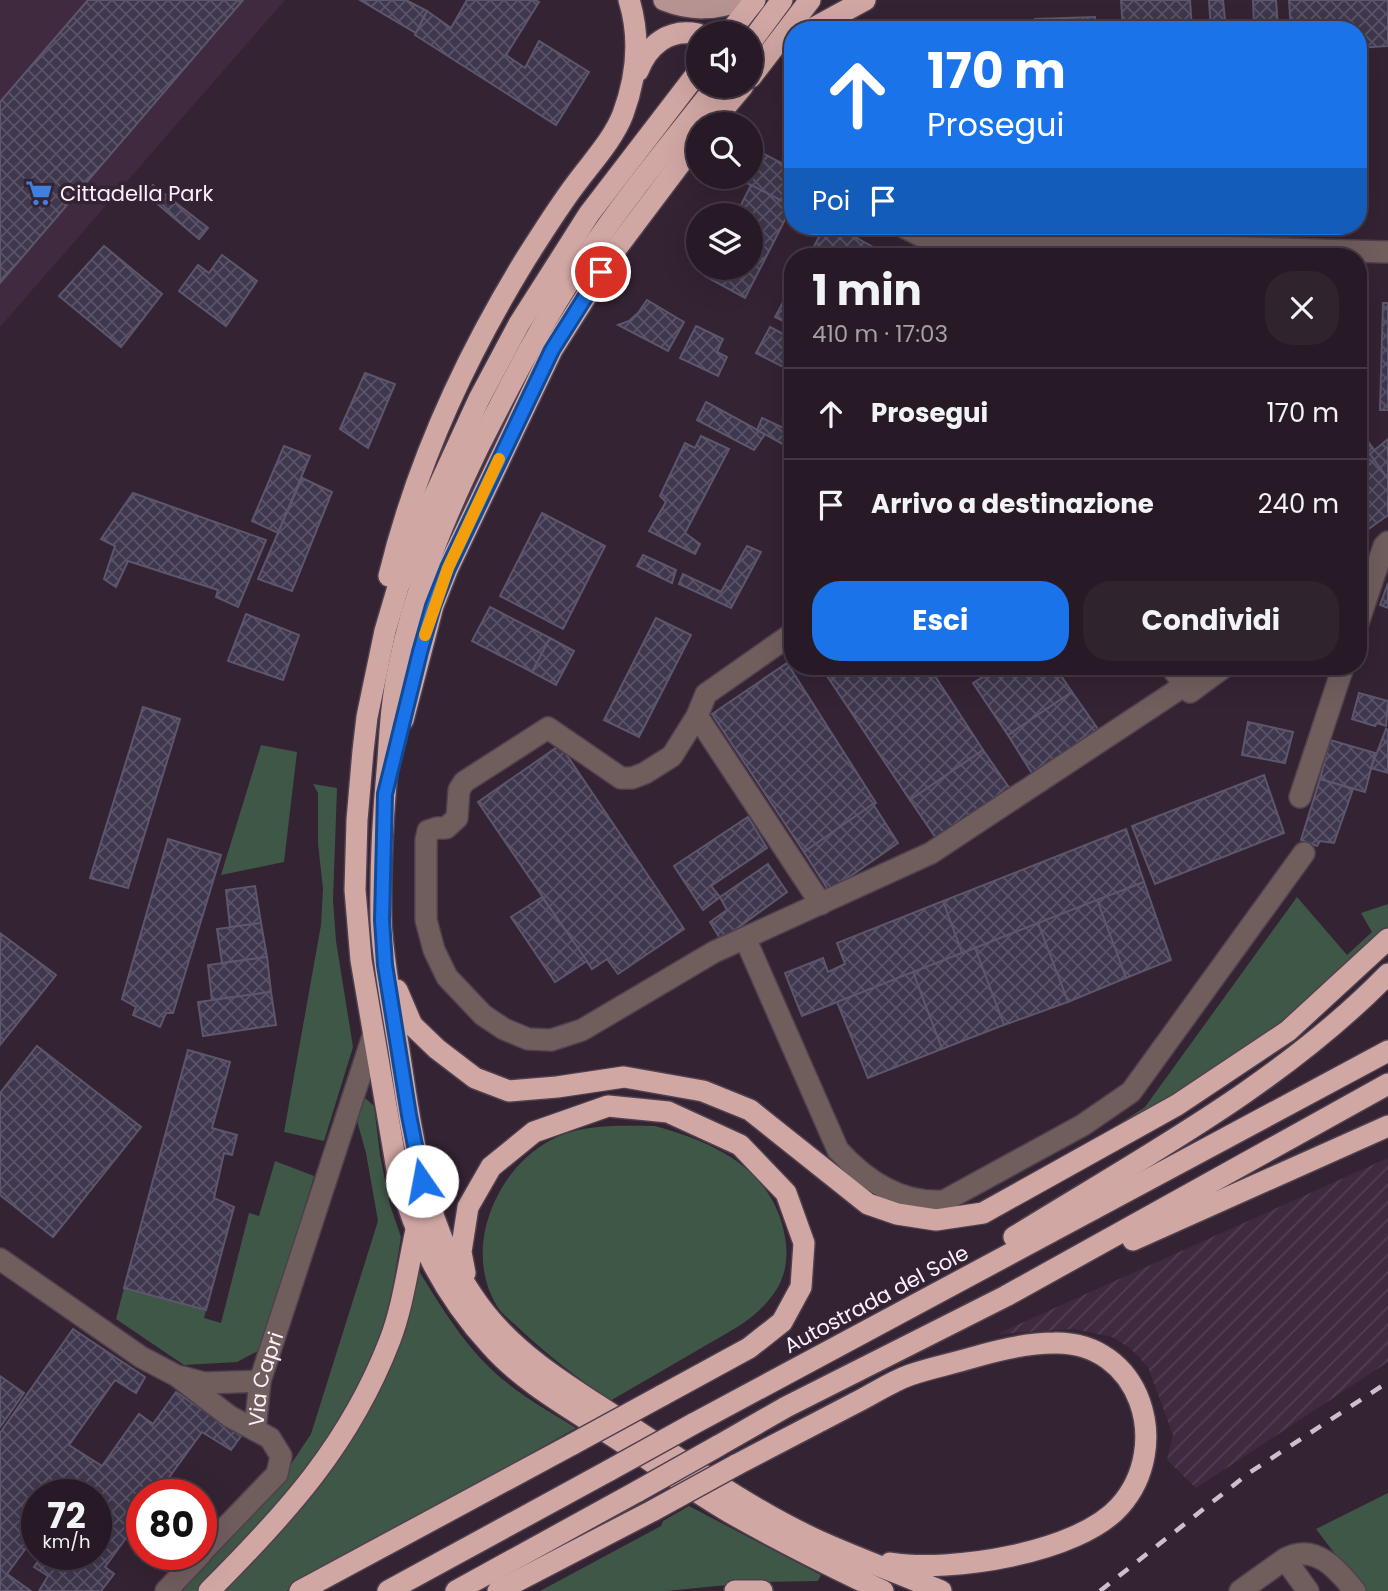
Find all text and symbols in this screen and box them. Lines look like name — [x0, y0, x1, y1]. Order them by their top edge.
map controls — [686, 21, 763, 280]
button: sound — [686, 21, 763, 98]
text: 170 m — [927, 37, 1066, 105]
icon: ahead — [812, 49, 903, 140]
text: Prosegui — [927, 102, 1064, 147]
button: search — [686, 112, 763, 189]
supermarket icon: Cittadella Park — [24, 178, 54, 208]
place label: Cittadella Park — [60, 179, 213, 208]
icon: arrive — [864, 182, 902, 220]
text: Poi — [812, 183, 850, 219]
button: layers — [686, 203, 763, 280]
pin — [571, 242, 631, 302]
icon: arrive — [582, 253, 620, 291]
text: 1 min — [812, 261, 922, 320]
button: close — [1265, 271, 1339, 345]
text: 410 m · 17:03 — [812, 318, 948, 350]
icon: ahead — [812, 395, 850, 433]
text: Prosegui — [871, 395, 988, 431]
text: 170 m — [1266, 395, 1339, 431]
icon: arrive — [812, 486, 850, 524]
text: Arrivo a destinazione — [871, 486, 1154, 522]
text: 240 m — [1258, 486, 1339, 522]
button: Esci — [812, 581, 1069, 661]
button: Condividi — [1083, 581, 1339, 661]
position arrow — [385, 1144, 459, 1218]
street label: Autostrada del Sole — [779, 1238, 973, 1360]
street label: Via Capri — [241, 1328, 290, 1428]
speed limit sign: 80 — [126, 1479, 217, 1570]
text: 72 — [47, 1491, 86, 1540]
text: km/h — [43, 1529, 90, 1554]

